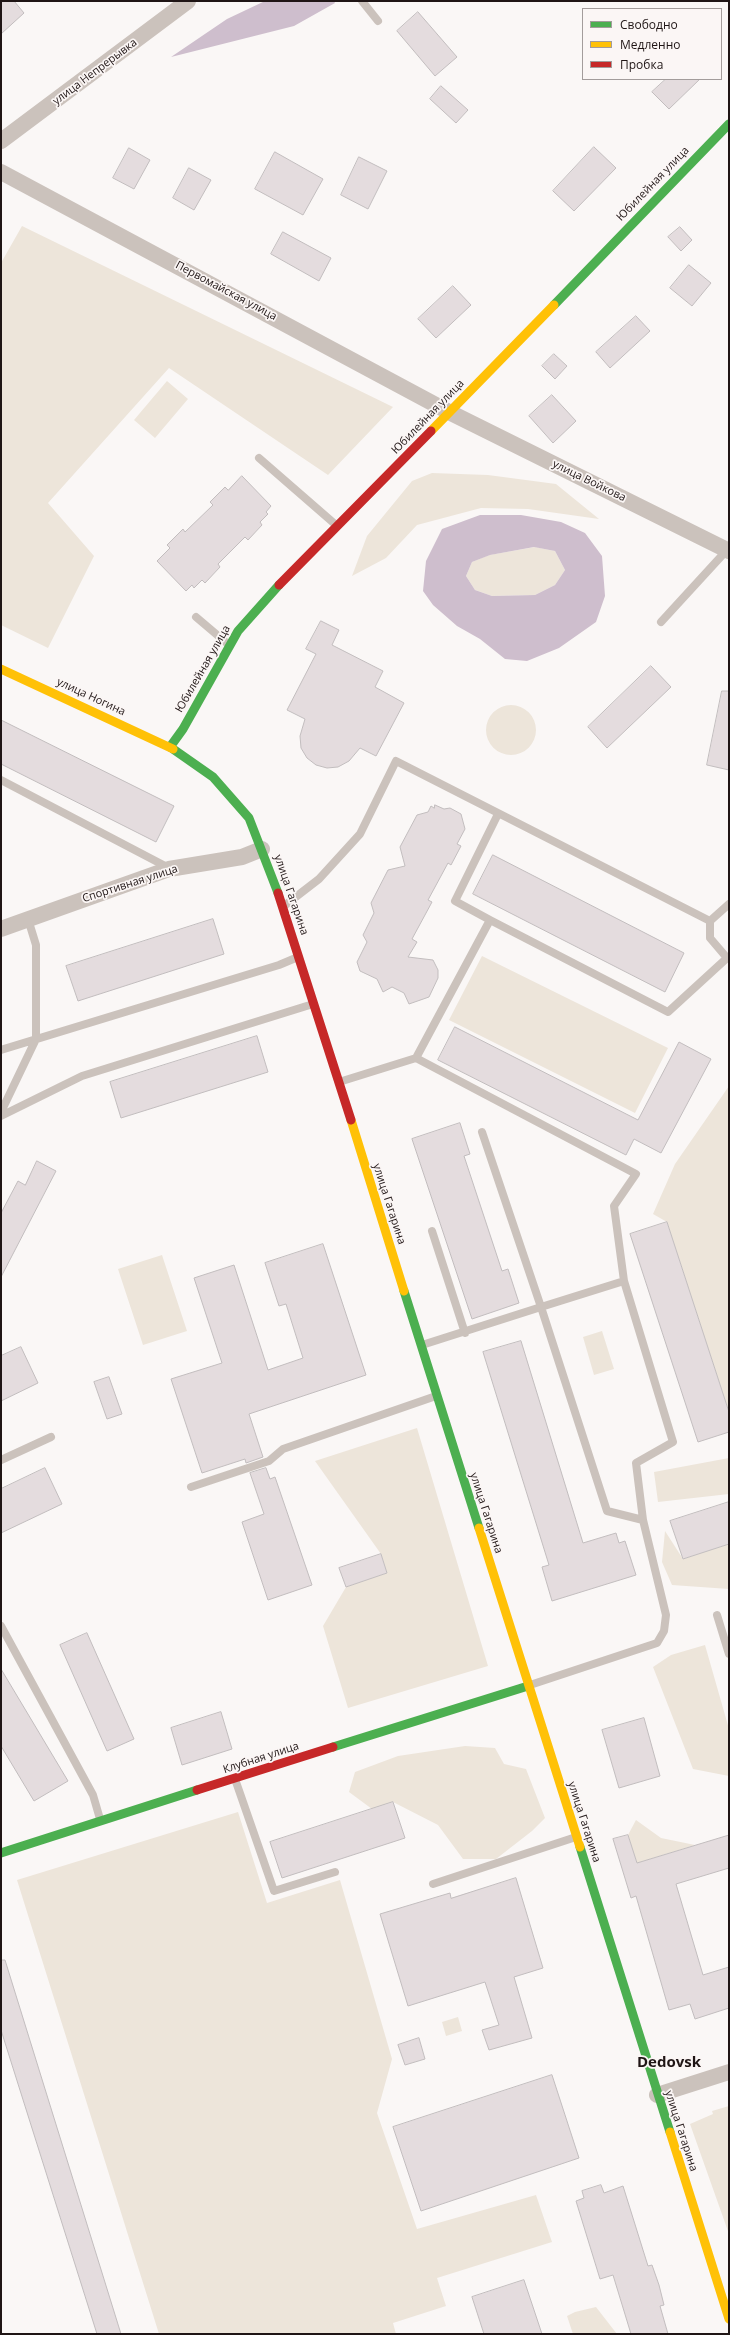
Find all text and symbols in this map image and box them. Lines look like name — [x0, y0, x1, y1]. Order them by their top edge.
legend — [582, 8, 722, 80]
text: Свободно — [620, 16, 678, 33]
street label: улица Непрерывка — [50, 36, 140, 108]
text: Медленно — [620, 36, 680, 53]
text: Пробка — [620, 56, 663, 73]
street label: Юбилейная улица — [614, 144, 692, 224]
street label: Первомайская улица — [173, 259, 279, 323]
street label: Юбилейная улица — [389, 377, 467, 457]
street label: улица Войкова — [550, 458, 628, 504]
street label: Юбилейная улица — [173, 623, 233, 715]
street label: улица Ногина — [55, 675, 127, 719]
street label: улица Гагарина — [271, 853, 311, 937]
street label: Спортивная улица — [81, 862, 179, 906]
street label: улица Гагарина — [370, 1162, 408, 1246]
street label: улица Гагарина — [467, 1471, 505, 1555]
street label: Клубная улица — [221, 1740, 301, 1776]
street label: улица Гагарина — [565, 1780, 603, 1864]
district label: Dedovsk — [637, 2054, 701, 2072]
street label: улица Гагарина — [662, 2089, 700, 2173]

